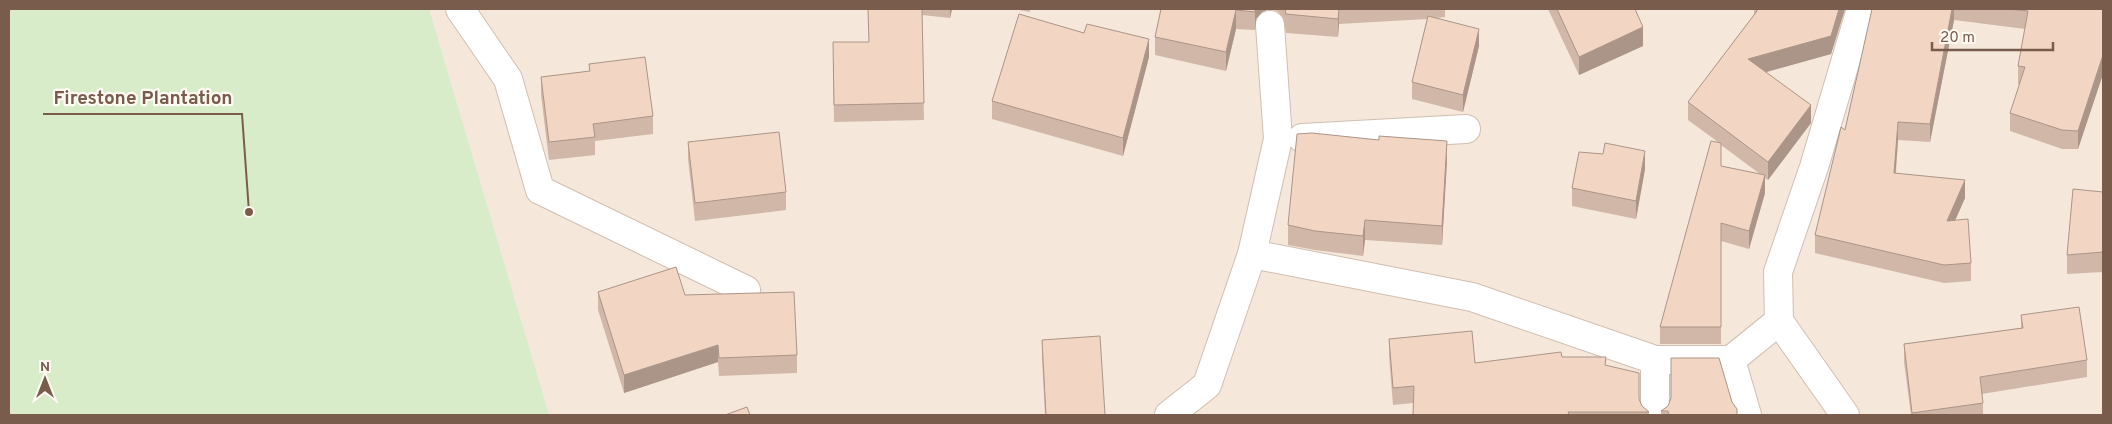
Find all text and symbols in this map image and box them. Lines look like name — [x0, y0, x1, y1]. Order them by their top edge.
scale bar — [1932, 20, 2053, 52]
text: 20 m — [1940, 29, 1975, 48]
callout: Firestone Plantation — [43, 80, 242, 114]
text: Firestone Plantation — [53, 87, 233, 111]
north arrow — [20, 354, 70, 404]
text: N — [40, 359, 50, 376]

